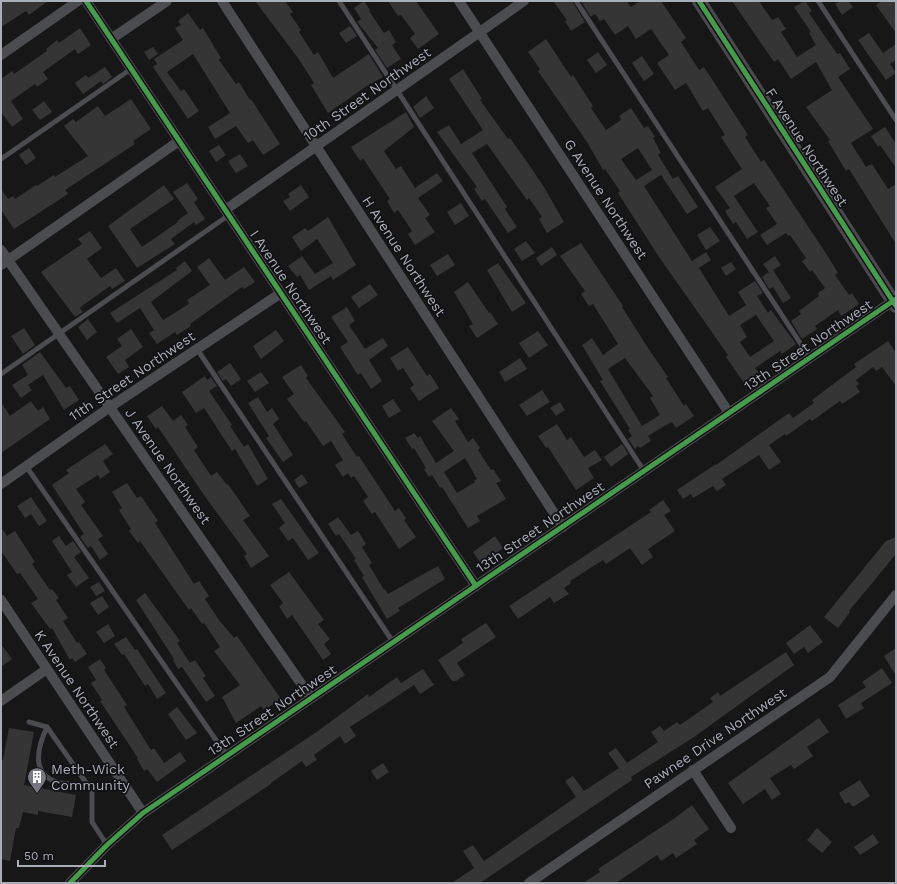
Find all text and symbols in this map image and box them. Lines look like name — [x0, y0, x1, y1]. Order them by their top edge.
street label: 10th Street Northwest — [300, 44, 434, 144]
street label: F Avenue Northwest — [763, 85, 851, 209]
street label: G Avenue Northwest — [561, 136, 651, 262]
street label: H Avenue Northwest — [359, 193, 449, 319]
street label: I Avenue Northwest — [247, 227, 335, 347]
street label: 13th Street Northwest — [741, 296, 875, 394]
street label: 11th Street Northwest — [66, 328, 198, 424]
street label: J Avenue Northwest — [122, 405, 214, 527]
street label: 13th Street Northwest — [473, 478, 607, 576]
street label: K Avenue Northwest — [32, 627, 122, 751]
street label: 13th Street Northwest — [205, 661, 339, 759]
street label: Pawnee Drive Northwest — [641, 684, 789, 792]
place label: Meth-Wick Community — [51, 761, 131, 793]
building icon: Meth-Wick Community — [26, 766, 48, 794]
scale bar — [18, 842, 105, 868]
text: 50 m — [24, 849, 54, 863]

